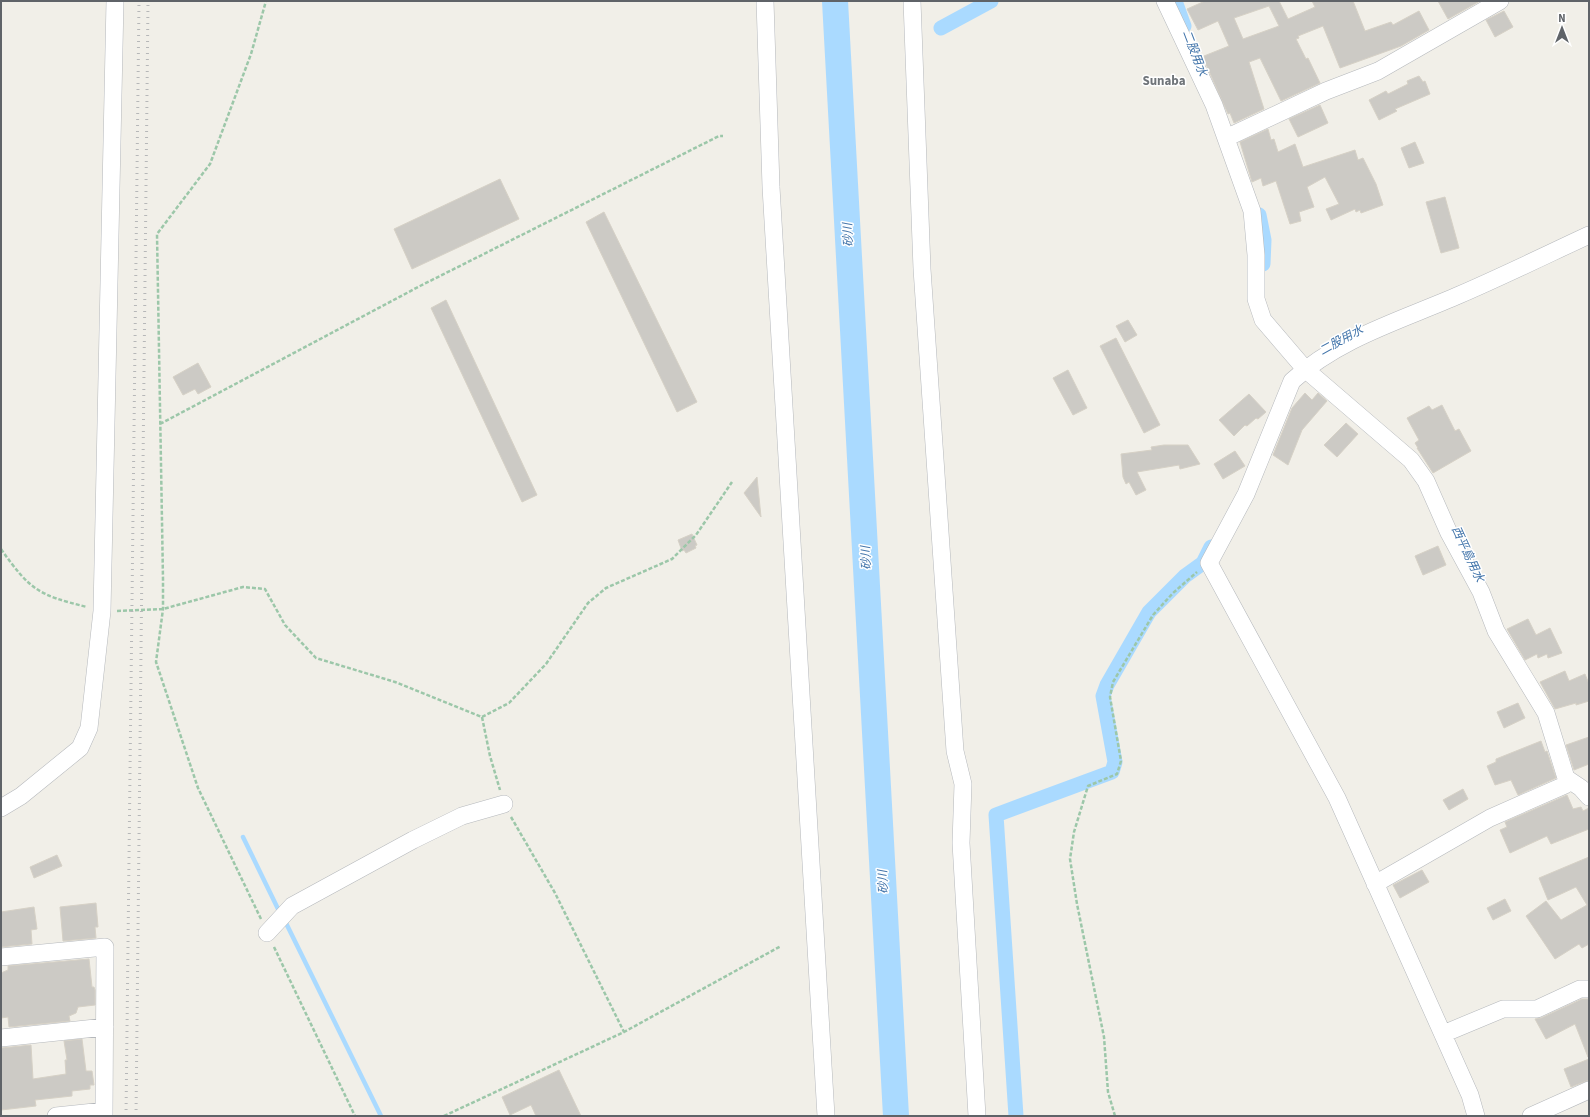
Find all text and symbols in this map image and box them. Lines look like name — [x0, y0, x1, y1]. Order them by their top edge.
north arrow — [1542, 8, 1582, 48]
text: N — [1558, 11, 1566, 26]
water label: 二股用水 — [1178, 28, 1212, 80]
district label: Sunaba — [1142, 72, 1186, 90]
water label: 砂川 — [839, 221, 858, 247]
water label: 二股用水 — [1316, 320, 1368, 360]
water label: 西平島用水 — [1447, 523, 1489, 587]
water label: 砂川 — [857, 544, 876, 570]
water label: 砂川 — [874, 868, 893, 894]

